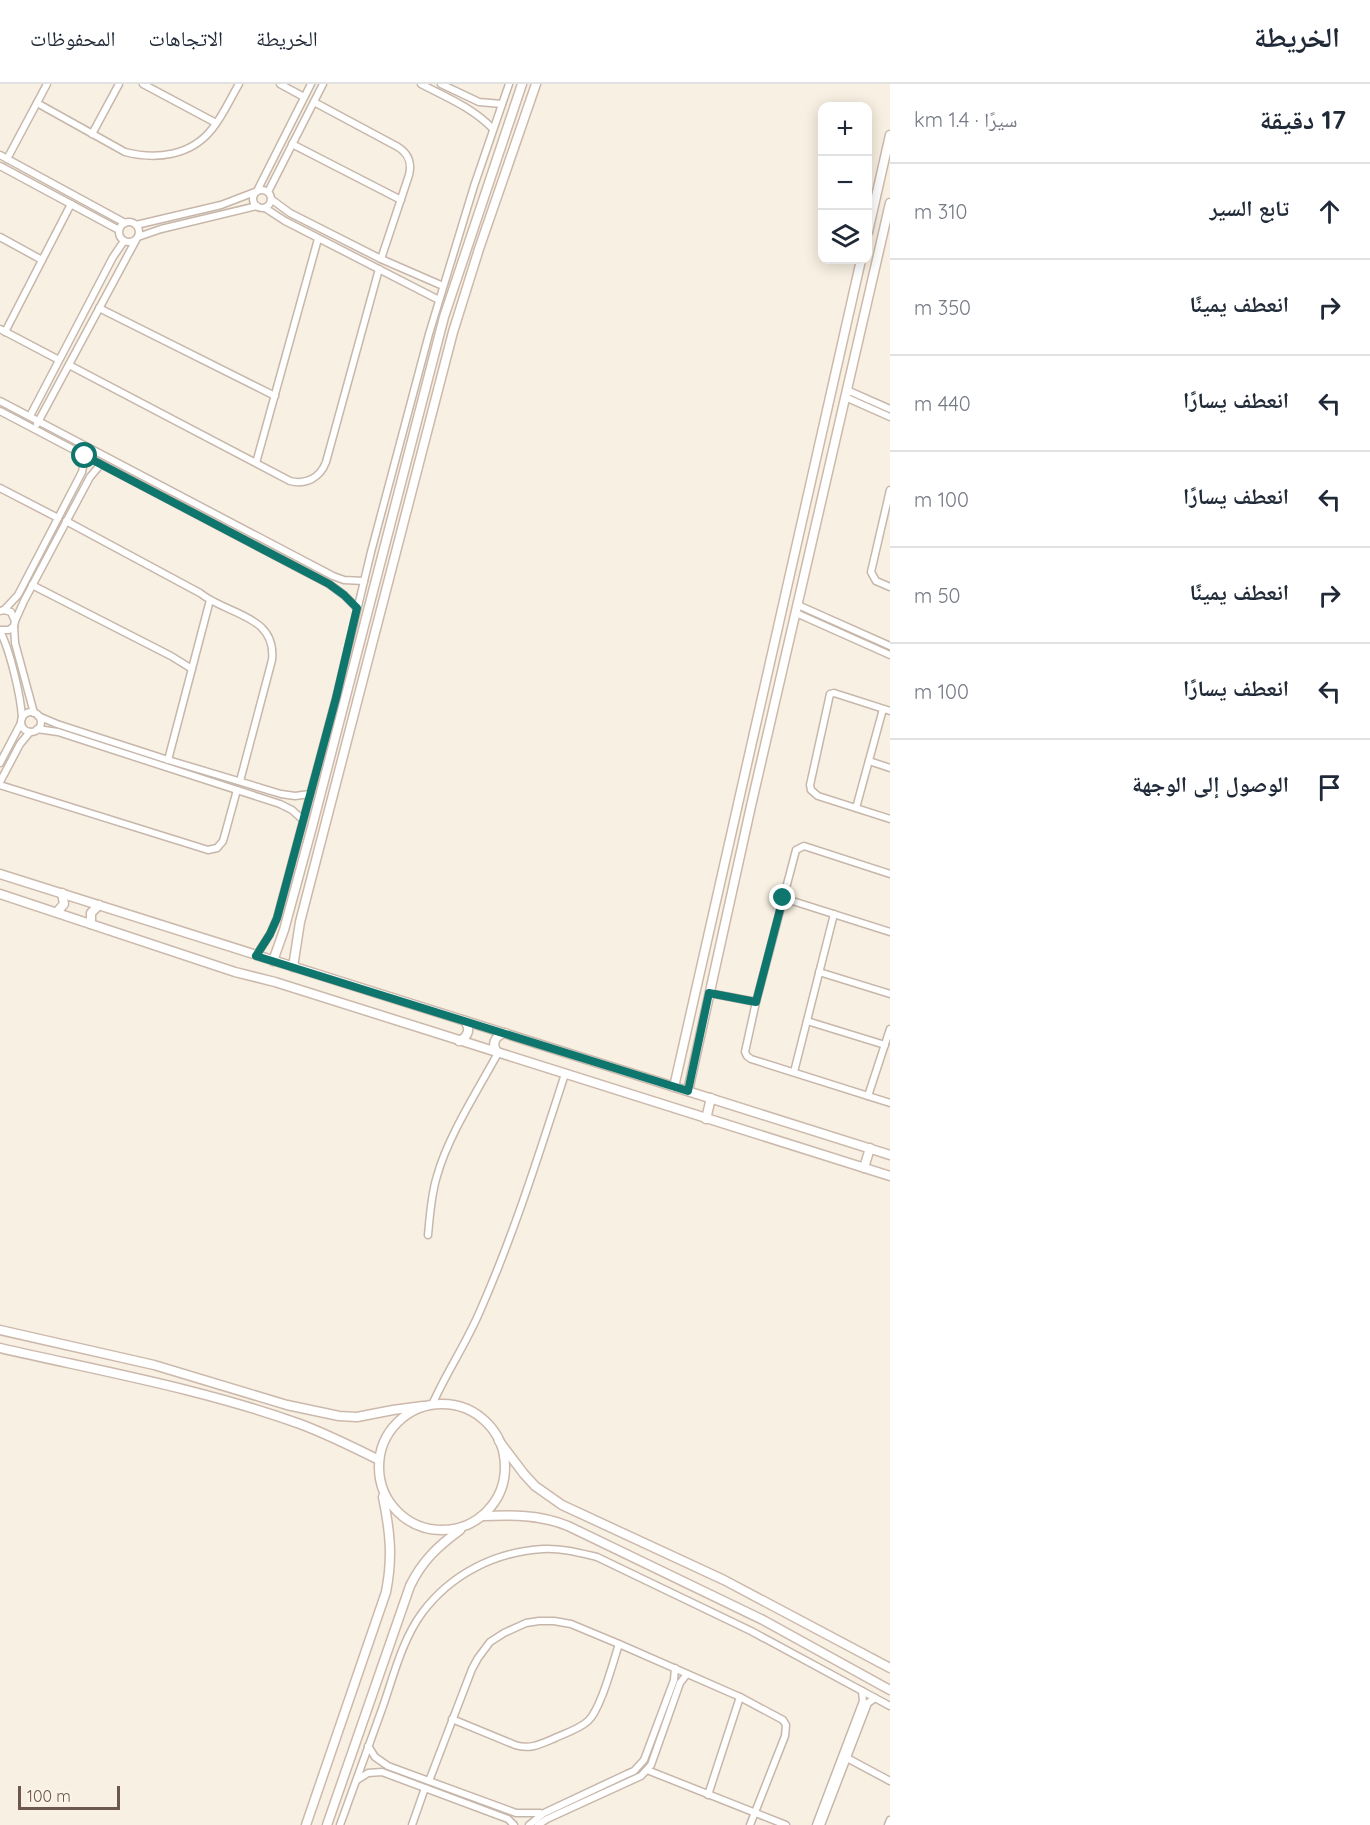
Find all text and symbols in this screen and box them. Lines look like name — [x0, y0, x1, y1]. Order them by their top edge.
text: الخريطة — [1254, 19, 1340, 54]
text: المحفوظات — [30, 25, 115, 51]
text: الاتجاهات — [148, 25, 223, 51]
text: الخريطة — [256, 25, 318, 51]
map controls — [818, 102, 872, 264]
button: + — [818, 102, 872, 156]
text: 17 دقيقة — [1260, 103, 1346, 136]
text: سيرًا · 1.4 km — [914, 107, 1017, 132]
button: − — [818, 156, 872, 210]
text: تابع السير — [1209, 194, 1289, 222]
icon: ahead — [1313, 195, 1346, 228]
text: 310 m — [914, 199, 968, 224]
button: layers — [818, 210, 872, 264]
text: انعطف يمينًا — [1190, 290, 1289, 318]
icon: right — [1313, 291, 1346, 324]
text: 350 m — [914, 295, 971, 320]
text: انعطف يسارًا — [1183, 386, 1289, 414]
icon: left — [1313, 387, 1346, 420]
text: 440 m — [914, 391, 971, 416]
route start — [71, 442, 97, 468]
text: انعطف يسارًا — [1183, 482, 1289, 510]
icon: left — [1313, 483, 1346, 516]
text: 100 m — [914, 487, 969, 512]
text: انعطف يمينًا — [1190, 578, 1289, 606]
icon: right — [1313, 579, 1346, 612]
text: 50 m — [914, 583, 961, 608]
text: انعطف يسارًا — [1183, 674, 1289, 702]
icon: left — [1313, 675, 1346, 708]
text: 100 m — [914, 679, 969, 704]
text: الوصول إلى الوجهة — [1132, 770, 1289, 798]
icon: arrive — [1313, 771, 1346, 804]
route end — [769, 884, 795, 910]
scale bar — [18, 1783, 120, 1810]
text: 100 m — [27, 1786, 71, 1806]

